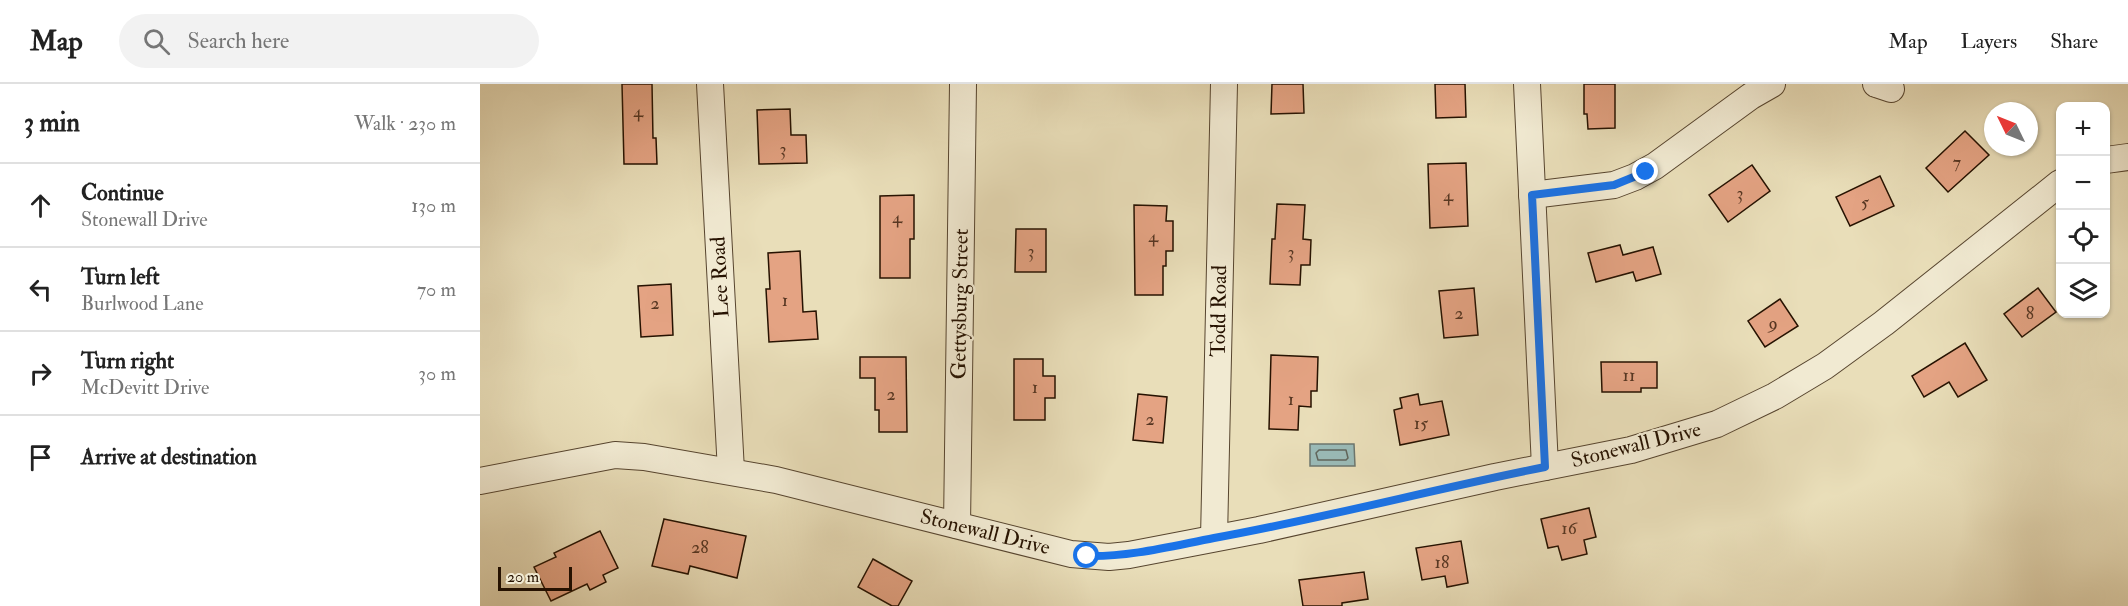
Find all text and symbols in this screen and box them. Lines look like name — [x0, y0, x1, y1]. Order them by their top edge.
search box — [119, 14, 539, 68]
text: Map — [30, 24, 83, 59]
icon: search — [140, 25, 173, 58]
text: Search here — [188, 27, 289, 55]
text: Map — [1888, 28, 1928, 55]
text: Layers — [1961, 28, 2017, 55]
text: Share — [2050, 28, 2098, 55]
house number: 4 — [633, 100, 644, 123]
north arrow — [1984, 102, 2038, 156]
map controls — [2056, 102, 2110, 318]
button: + — [2056, 102, 2110, 156]
text: 3 min — [24, 107, 80, 139]
text: Walk · 230 m — [354, 111, 456, 136]
house number: 3 — [780, 138, 786, 161]
house number: 7 — [1953, 151, 1961, 174]
button: − — [2056, 156, 2110, 210]
route end — [1632, 158, 1658, 184]
text: Continue — [81, 179, 164, 207]
house number: 3 — [1737, 182, 1743, 205]
house number: 4 — [1443, 184, 1454, 207]
icon: ahead — [24, 189, 57, 222]
house number: 5 — [1861, 191, 1869, 214]
text: 130 m — [411, 193, 456, 218]
house number: 4 — [892, 206, 903, 229]
text: Stonewall Drive — [81, 207, 208, 232]
button: locate — [2056, 210, 2110, 264]
house number: 4 — [1148, 225, 1159, 248]
street label: Gettysburg Street — [945, 228, 975, 380]
street label: Lee Road — [704, 235, 736, 318]
house number: 3 — [1028, 240, 1034, 263]
house number: 3 — [1288, 241, 1294, 264]
text: Turn left — [81, 263, 160, 291]
street label: Todd Road — [1205, 264, 1233, 357]
button: layers — [2056, 264, 2110, 318]
icon: left — [24, 273, 57, 306]
text: 70 m — [417, 277, 456, 302]
house number: 1 — [782, 289, 788, 312]
text: Burlwood Lane — [81, 291, 204, 316]
house number: 2 — [650, 292, 660, 315]
house number: 2 — [1454, 302, 1464, 325]
house number: 8 — [2026, 302, 2034, 325]
house number: 9 — [1766, 312, 1778, 335]
text: Turn right — [81, 347, 174, 375]
icon: right — [24, 357, 57, 390]
text: 30 m — [418, 361, 456, 386]
house number: 11 — [1623, 364, 1635, 387]
text: McDevitt Drive — [81, 375, 209, 400]
house number: 1 — [1032, 376, 1038, 399]
house number: 2 — [886, 383, 896, 406]
house number: 1 — [1288, 388, 1294, 411]
house number: 2 — [1145, 408, 1155, 431]
house number: 15 — [1414, 412, 1428, 435]
street label: Stonewall Drive — [1568, 416, 1704, 474]
icon: arrive — [24, 441, 57, 474]
text: Arrive at destination — [81, 443, 257, 471]
street label: Stonewall Drive — [917, 503, 1053, 561]
house number: 16 — [1561, 517, 1578, 540]
house number: 28 — [691, 536, 709, 559]
route start — [1073, 542, 1099, 568]
house number: 18 — [1435, 551, 1449, 574]
scale bar — [498, 564, 572, 592]
text: 20 m — [507, 567, 539, 587]

